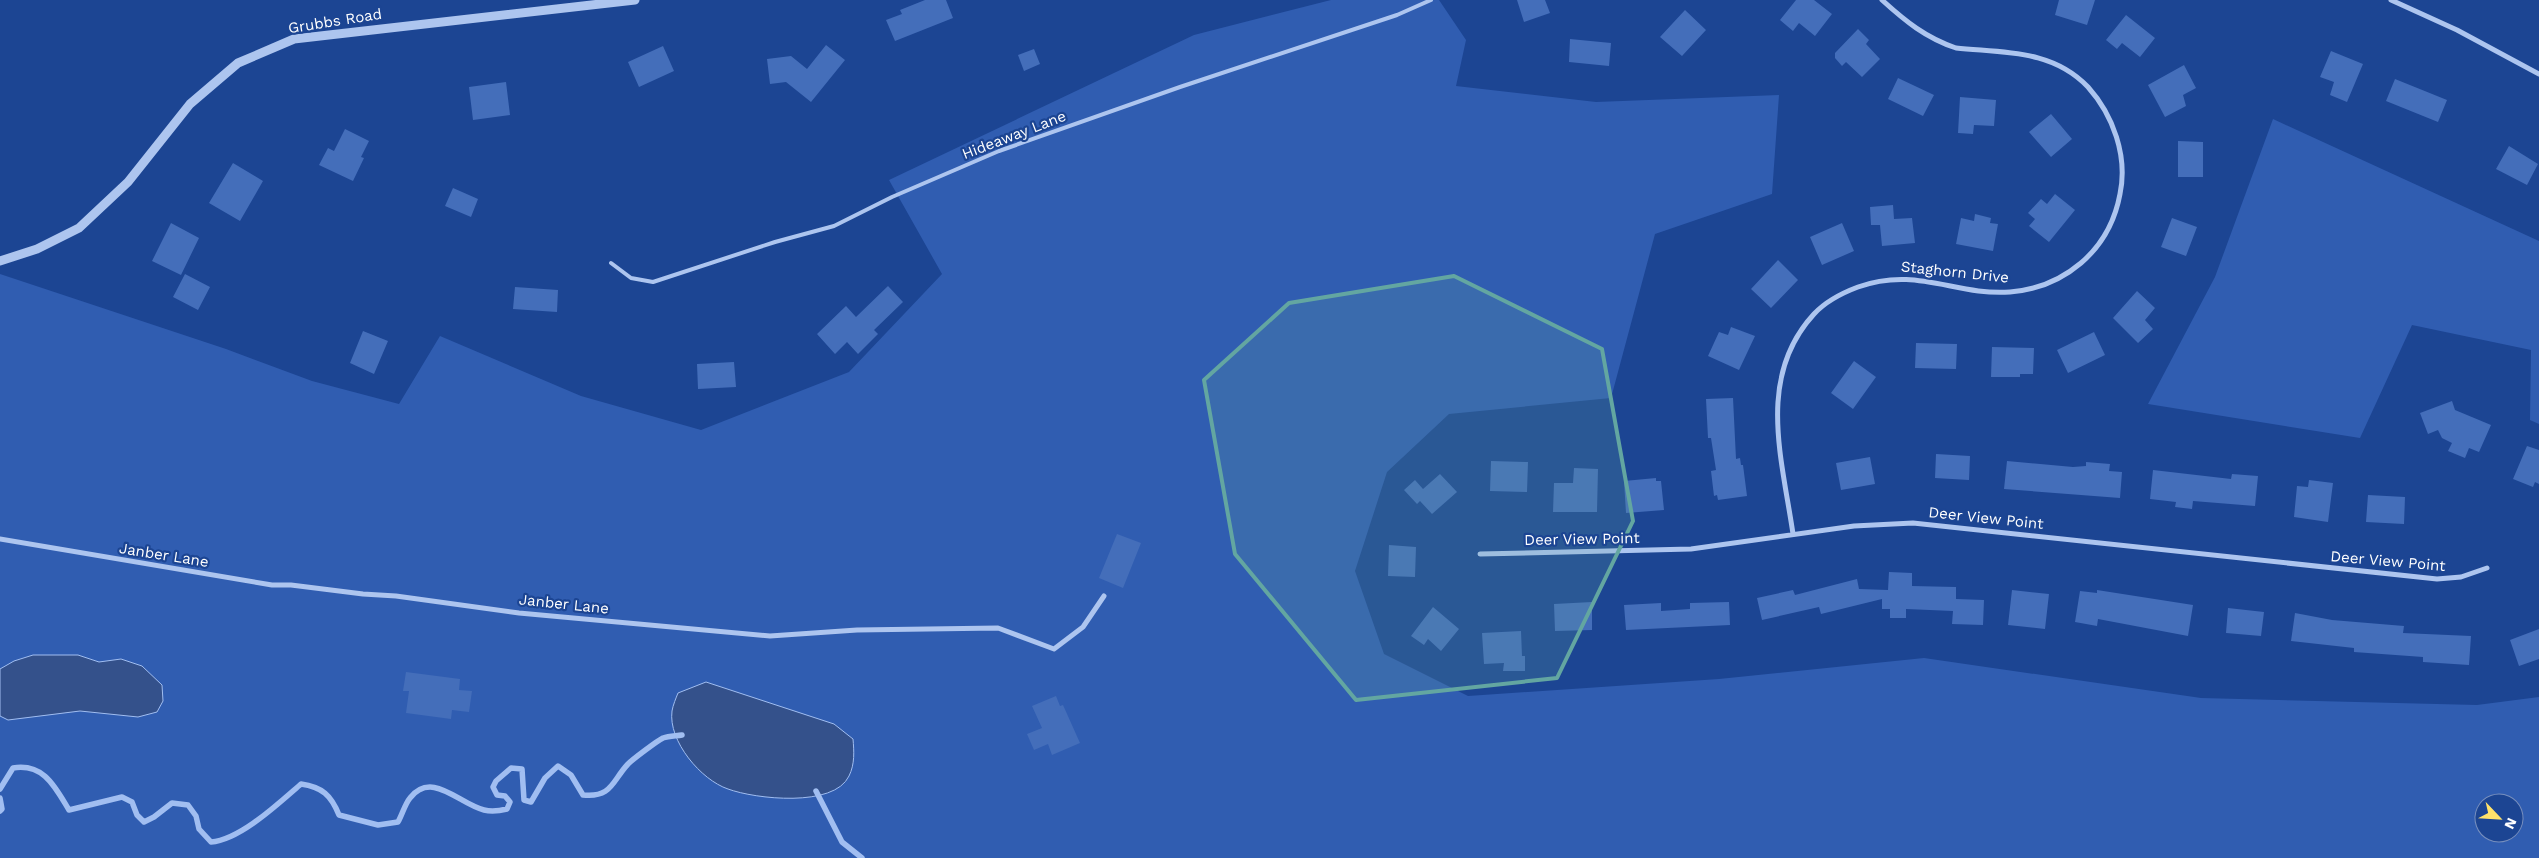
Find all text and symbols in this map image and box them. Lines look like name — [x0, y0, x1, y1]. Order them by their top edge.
street label: Grubbs Road — [287, 5, 383, 37]
street label: Hideaway Lane — [960, 107, 1068, 163]
street label: Staghorn Drive — [1900, 257, 2010, 287]
street label: Deer View Point — [1928, 503, 2045, 533]
street label: Deer View Point — [1524, 529, 1641, 549]
street label: Janber Lane — [118, 539, 210, 571]
street label: Deer View Point — [2330, 547, 2447, 575]
street label: Janber Lane — [518, 590, 610, 618]
north arrow — [2474, 793, 2524, 843]
text: N — [2501, 815, 2520, 832]

